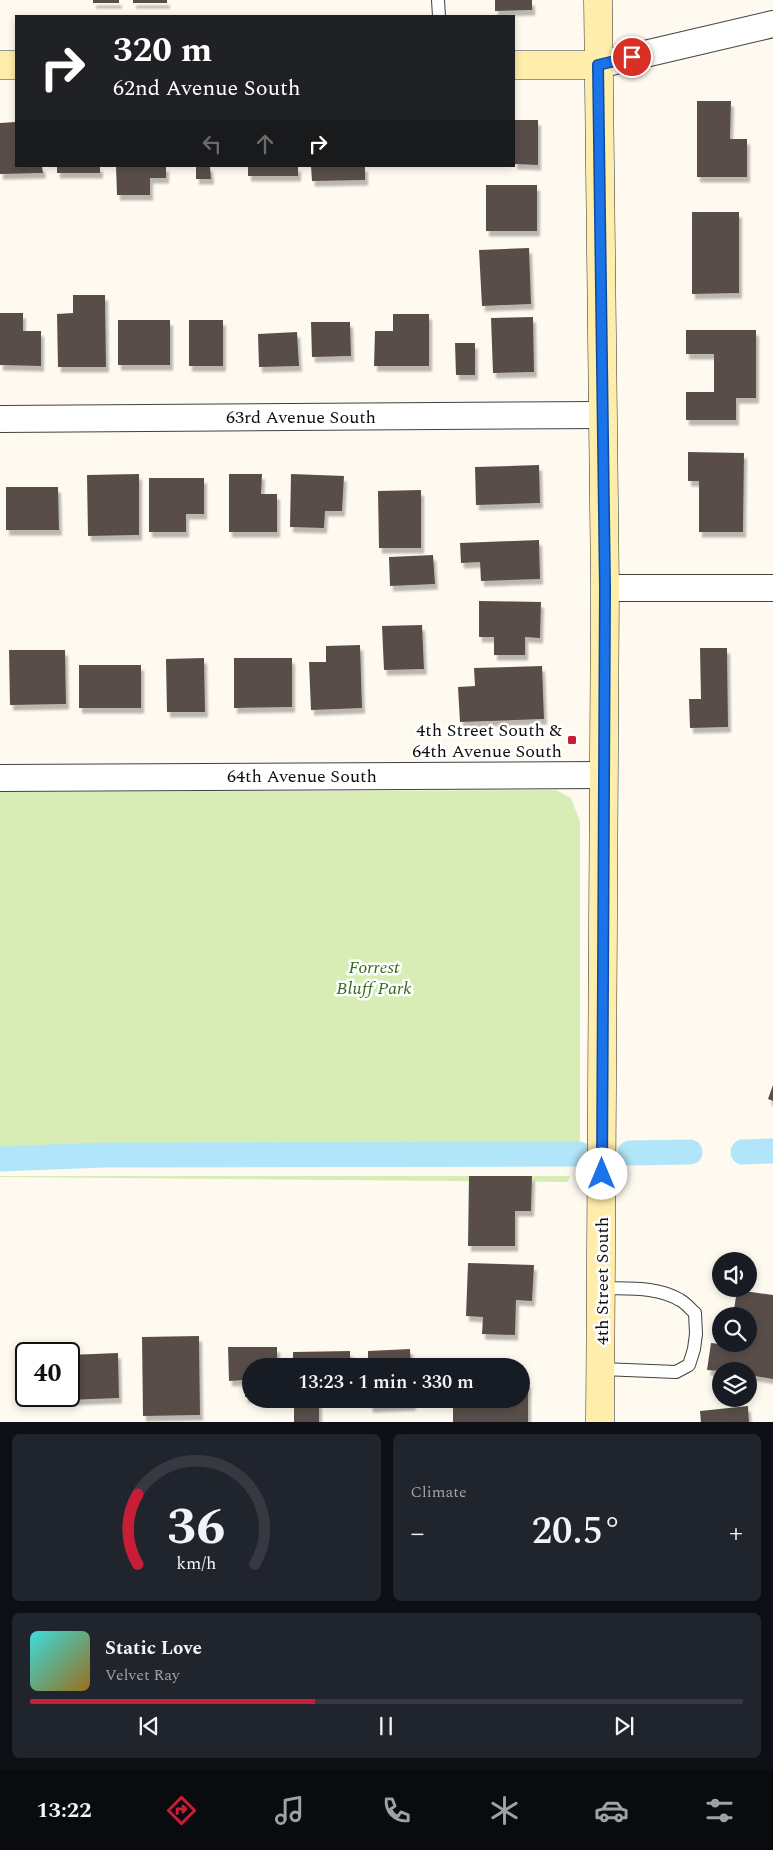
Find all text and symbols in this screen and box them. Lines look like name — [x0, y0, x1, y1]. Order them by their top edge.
text: 320 m — [113, 24, 212, 77]
icon: right — [30, 35, 95, 100]
pin — [611, 36, 653, 78]
icon: arrive — [618, 43, 646, 71]
text: 62nd Avenue South — [113, 72, 301, 105]
icon: left — [198, 130, 226, 158]
icon: ahead — [251, 130, 279, 158]
icon: right — [304, 130, 332, 158]
street label: 63rd Avenue South — [226, 404, 376, 431]
place label: 4th Street South & 64th Avenue South — [412, 717, 562, 765]
marker: 4th Street South & 64th Avenue South — [566, 734, 578, 746]
street label: 64th Avenue South — [227, 763, 377, 790]
park label: Forrest Bluff Park — [336, 954, 412, 1002]
position arrow — [575, 1147, 627, 1199]
street label: 4th Street South — [589, 1217, 616, 1345]
map controls — [712, 1252, 757, 1407]
button: sound — [712, 1252, 757, 1297]
button: search — [712, 1307, 757, 1352]
speed limit sign: 40 — [15, 1342, 80, 1407]
button: layers — [712, 1362, 757, 1407]
text: 13:23 · 1 min · 330 m — [298, 1368, 474, 1397]
text: Climate — [411, 1480, 467, 1504]
text: 36 — [167, 1488, 225, 1567]
text: 20.5° — [532, 1503, 622, 1561]
text: − — [411, 1512, 425, 1555]
text: + — [729, 1512, 743, 1555]
text: km/h — [176, 1550, 216, 1577]
text: Static Love — [105, 1634, 202, 1663]
text: Velvet Ray — [105, 1663, 180, 1687]
icon: previous — [135, 1712, 163, 1740]
icon: pause — [372, 1712, 400, 1740]
icon: next — [610, 1712, 638, 1740]
icon: directions — [164, 1793, 199, 1828]
icon: music — [272, 1793, 307, 1828]
icon: phone — [379, 1793, 414, 1828]
icon: climate — [487, 1793, 522, 1828]
icon: car — [594, 1793, 629, 1828]
icon: filters — [702, 1793, 737, 1828]
text: 13:22 — [36, 1794, 92, 1827]

